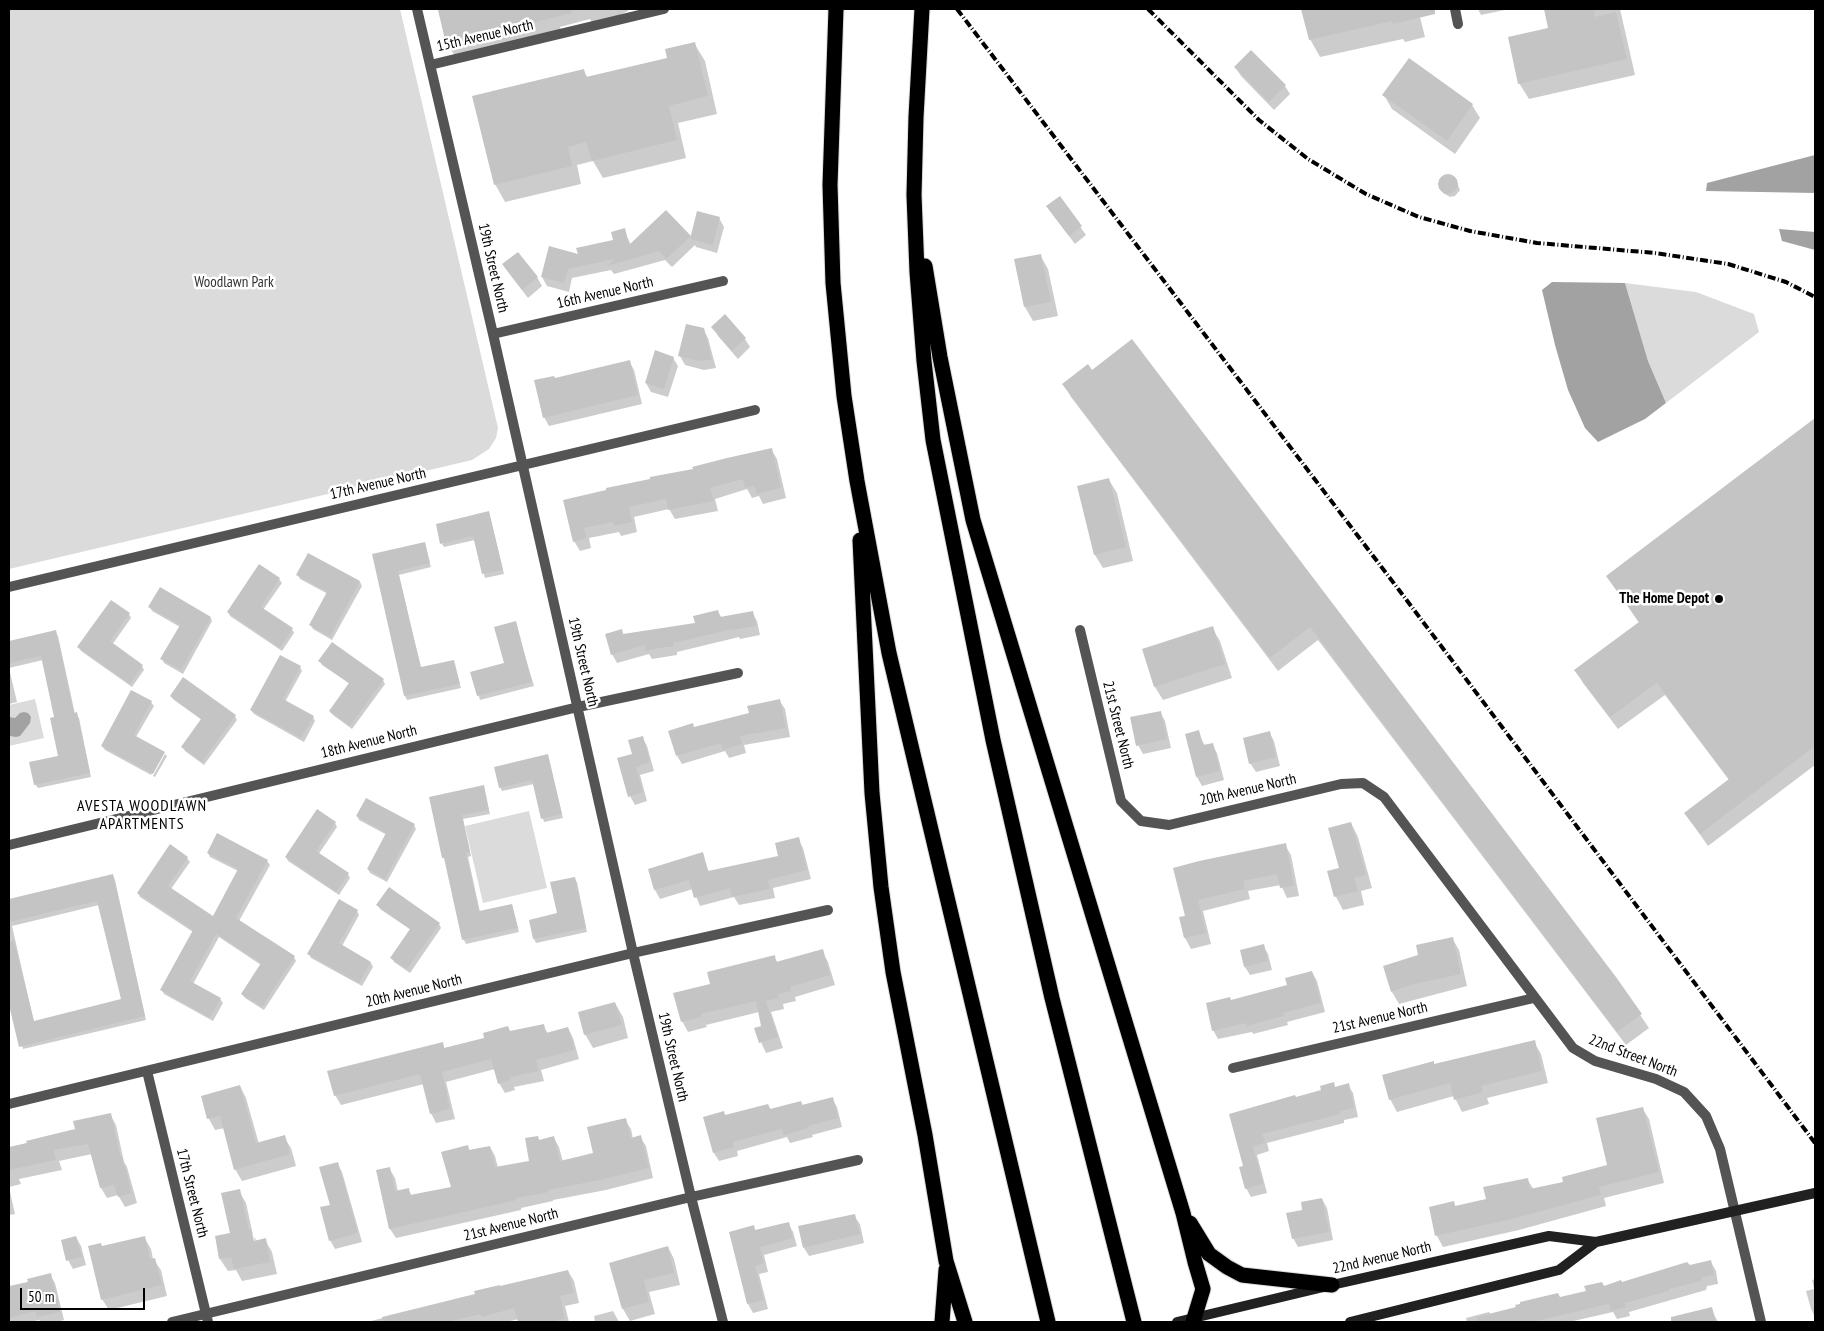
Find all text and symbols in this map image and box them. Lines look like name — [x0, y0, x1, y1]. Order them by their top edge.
street label: 15th Avenue North — [435, 16, 535, 56]
street label: 19th Street North — [474, 221, 512, 315]
street label: 16th Avenue North — [555, 273, 655, 313]
park label: Woodlawn Park — [194, 274, 274, 292]
street label: 17th Avenue North — [328, 464, 428, 504]
place label: The Home Depot — [1619, 590, 1709, 608]
marker: The Home Depot — [1713, 593, 1725, 605]
street label: 19th Street North — [564, 615, 602, 709]
street label: 21st Street North — [1098, 679, 1138, 771]
street label: 18th Avenue North — [319, 721, 419, 763]
street label: 20th Avenue North — [1198, 770, 1298, 810]
district label: AVESTA WOODLAWN APARTMENTS — [75, 796, 209, 834]
street label: 20th Avenue North — [364, 970, 464, 1012]
street label: 21st Avenue North — [1331, 998, 1429, 1038]
street label: 19th Street North — [654, 1010, 692, 1104]
street label: 22nd Street North — [1586, 1031, 1680, 1081]
street label: 17th Street North — [172, 1147, 212, 1239]
street label: 21st Avenue North — [462, 1205, 560, 1245]
street label: 22nd Avenue North — [1331, 1238, 1433, 1278]
scale bar — [22, 1278, 148, 1310]
text: 50 m — [28, 1287, 54, 1306]

